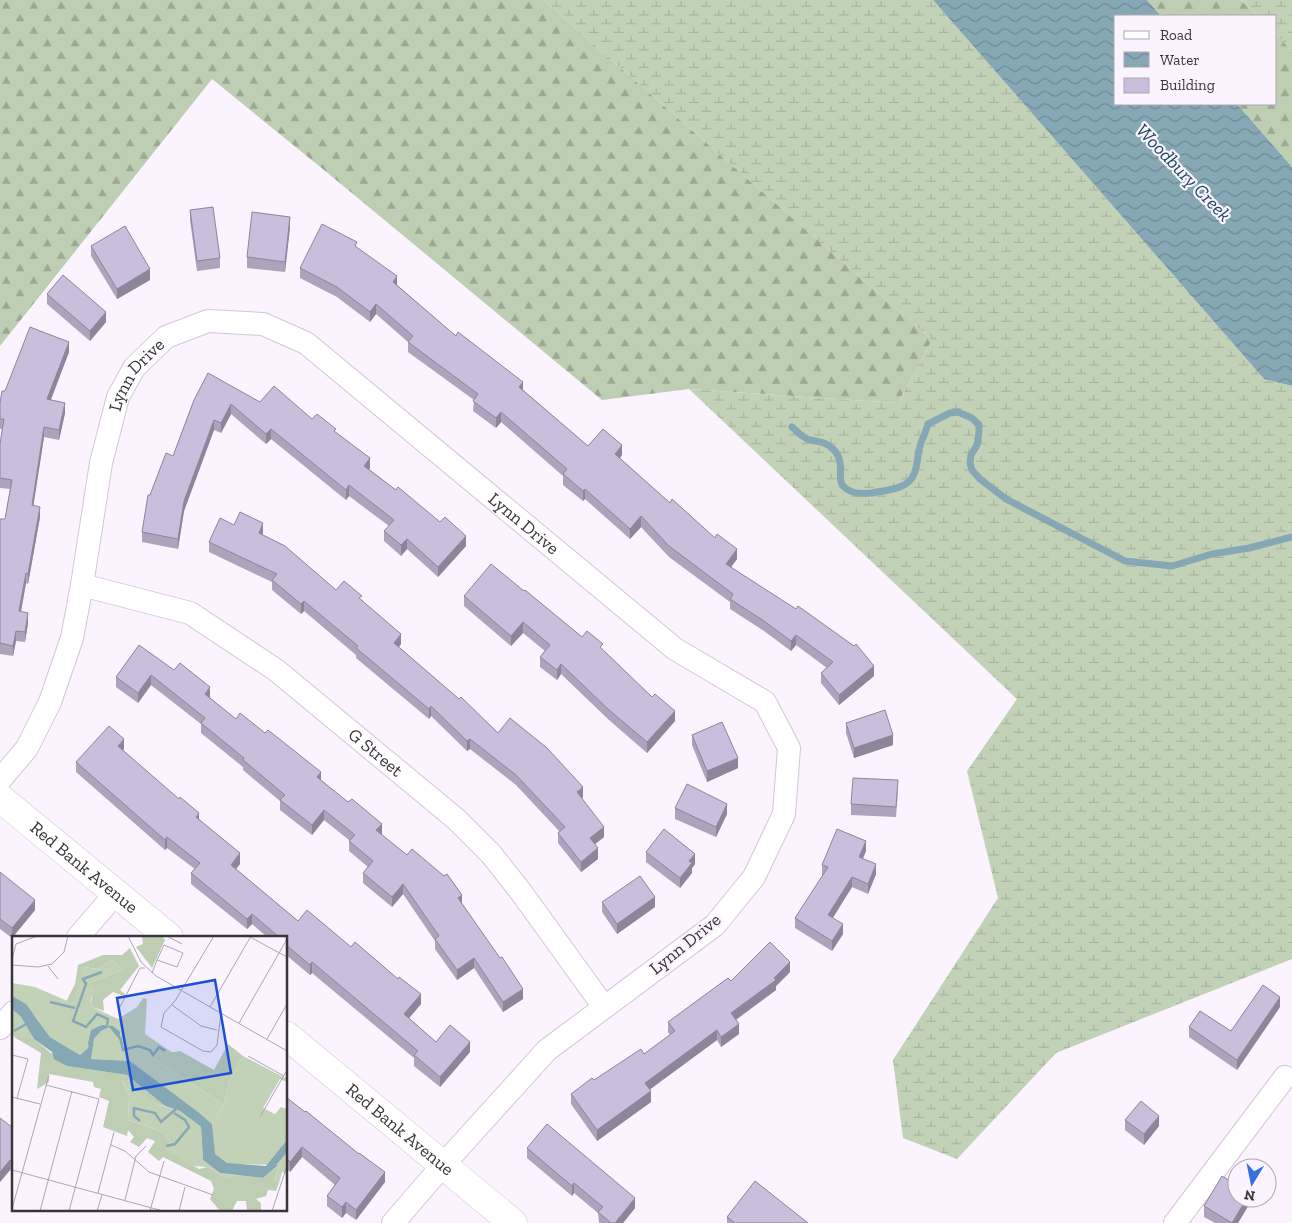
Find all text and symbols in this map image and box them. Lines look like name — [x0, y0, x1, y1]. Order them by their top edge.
legend — [1114, 15, 1277, 105]
text: Road — [1160, 26, 1193, 44]
text: Water — [1160, 51, 1200, 69]
text: Building — [1160, 76, 1215, 94]
water label: Woodbury Creek — [1131, 119, 1236, 226]
street label: Lynn Drive — [104, 334, 169, 414]
street label: Lynn Drive — [484, 488, 564, 559]
street label: G Street — [344, 724, 407, 782]
street label: Red Bank Avenue — [26, 816, 143, 918]
street label: Lynn Drive — [645, 909, 725, 979]
inset map — [12, 936, 288, 1210]
street label: Red Bank Avenue — [342, 1078, 458, 1180]
north arrow — [1227, 1158, 1277, 1208]
text: N — [1243, 1186, 1257, 1205]

